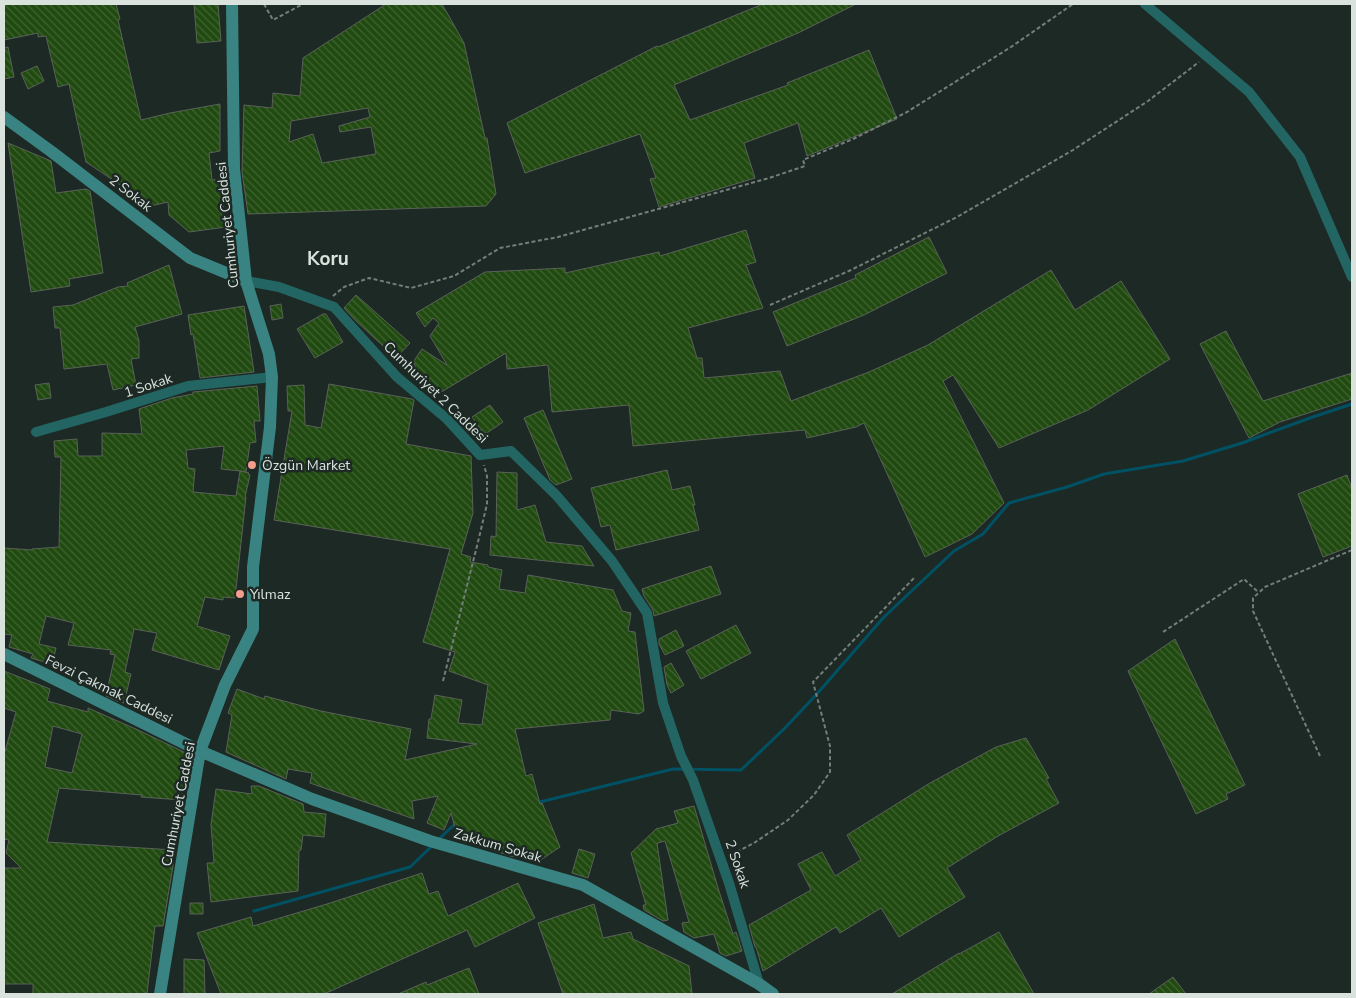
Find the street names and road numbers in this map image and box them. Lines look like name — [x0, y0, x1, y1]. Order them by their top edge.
street label: Cumhuriyet Caddesi — [211, 161, 244, 289]
street label: 2 Sokak — [105, 171, 157, 217]
street label: Cumhuriyet 2 Caddesi — [379, 337, 492, 447]
street label: 1 Sokak — [122, 368, 176, 402]
street label: Fevzi Çakmak Caddesi — [42, 650, 176, 728]
street label: Cumhuriyet Caddesi — [157, 740, 200, 868]
street label: Zakkum Sokak — [452, 824, 545, 867]
street label: 2 Sokak — [720, 838, 755, 892]

